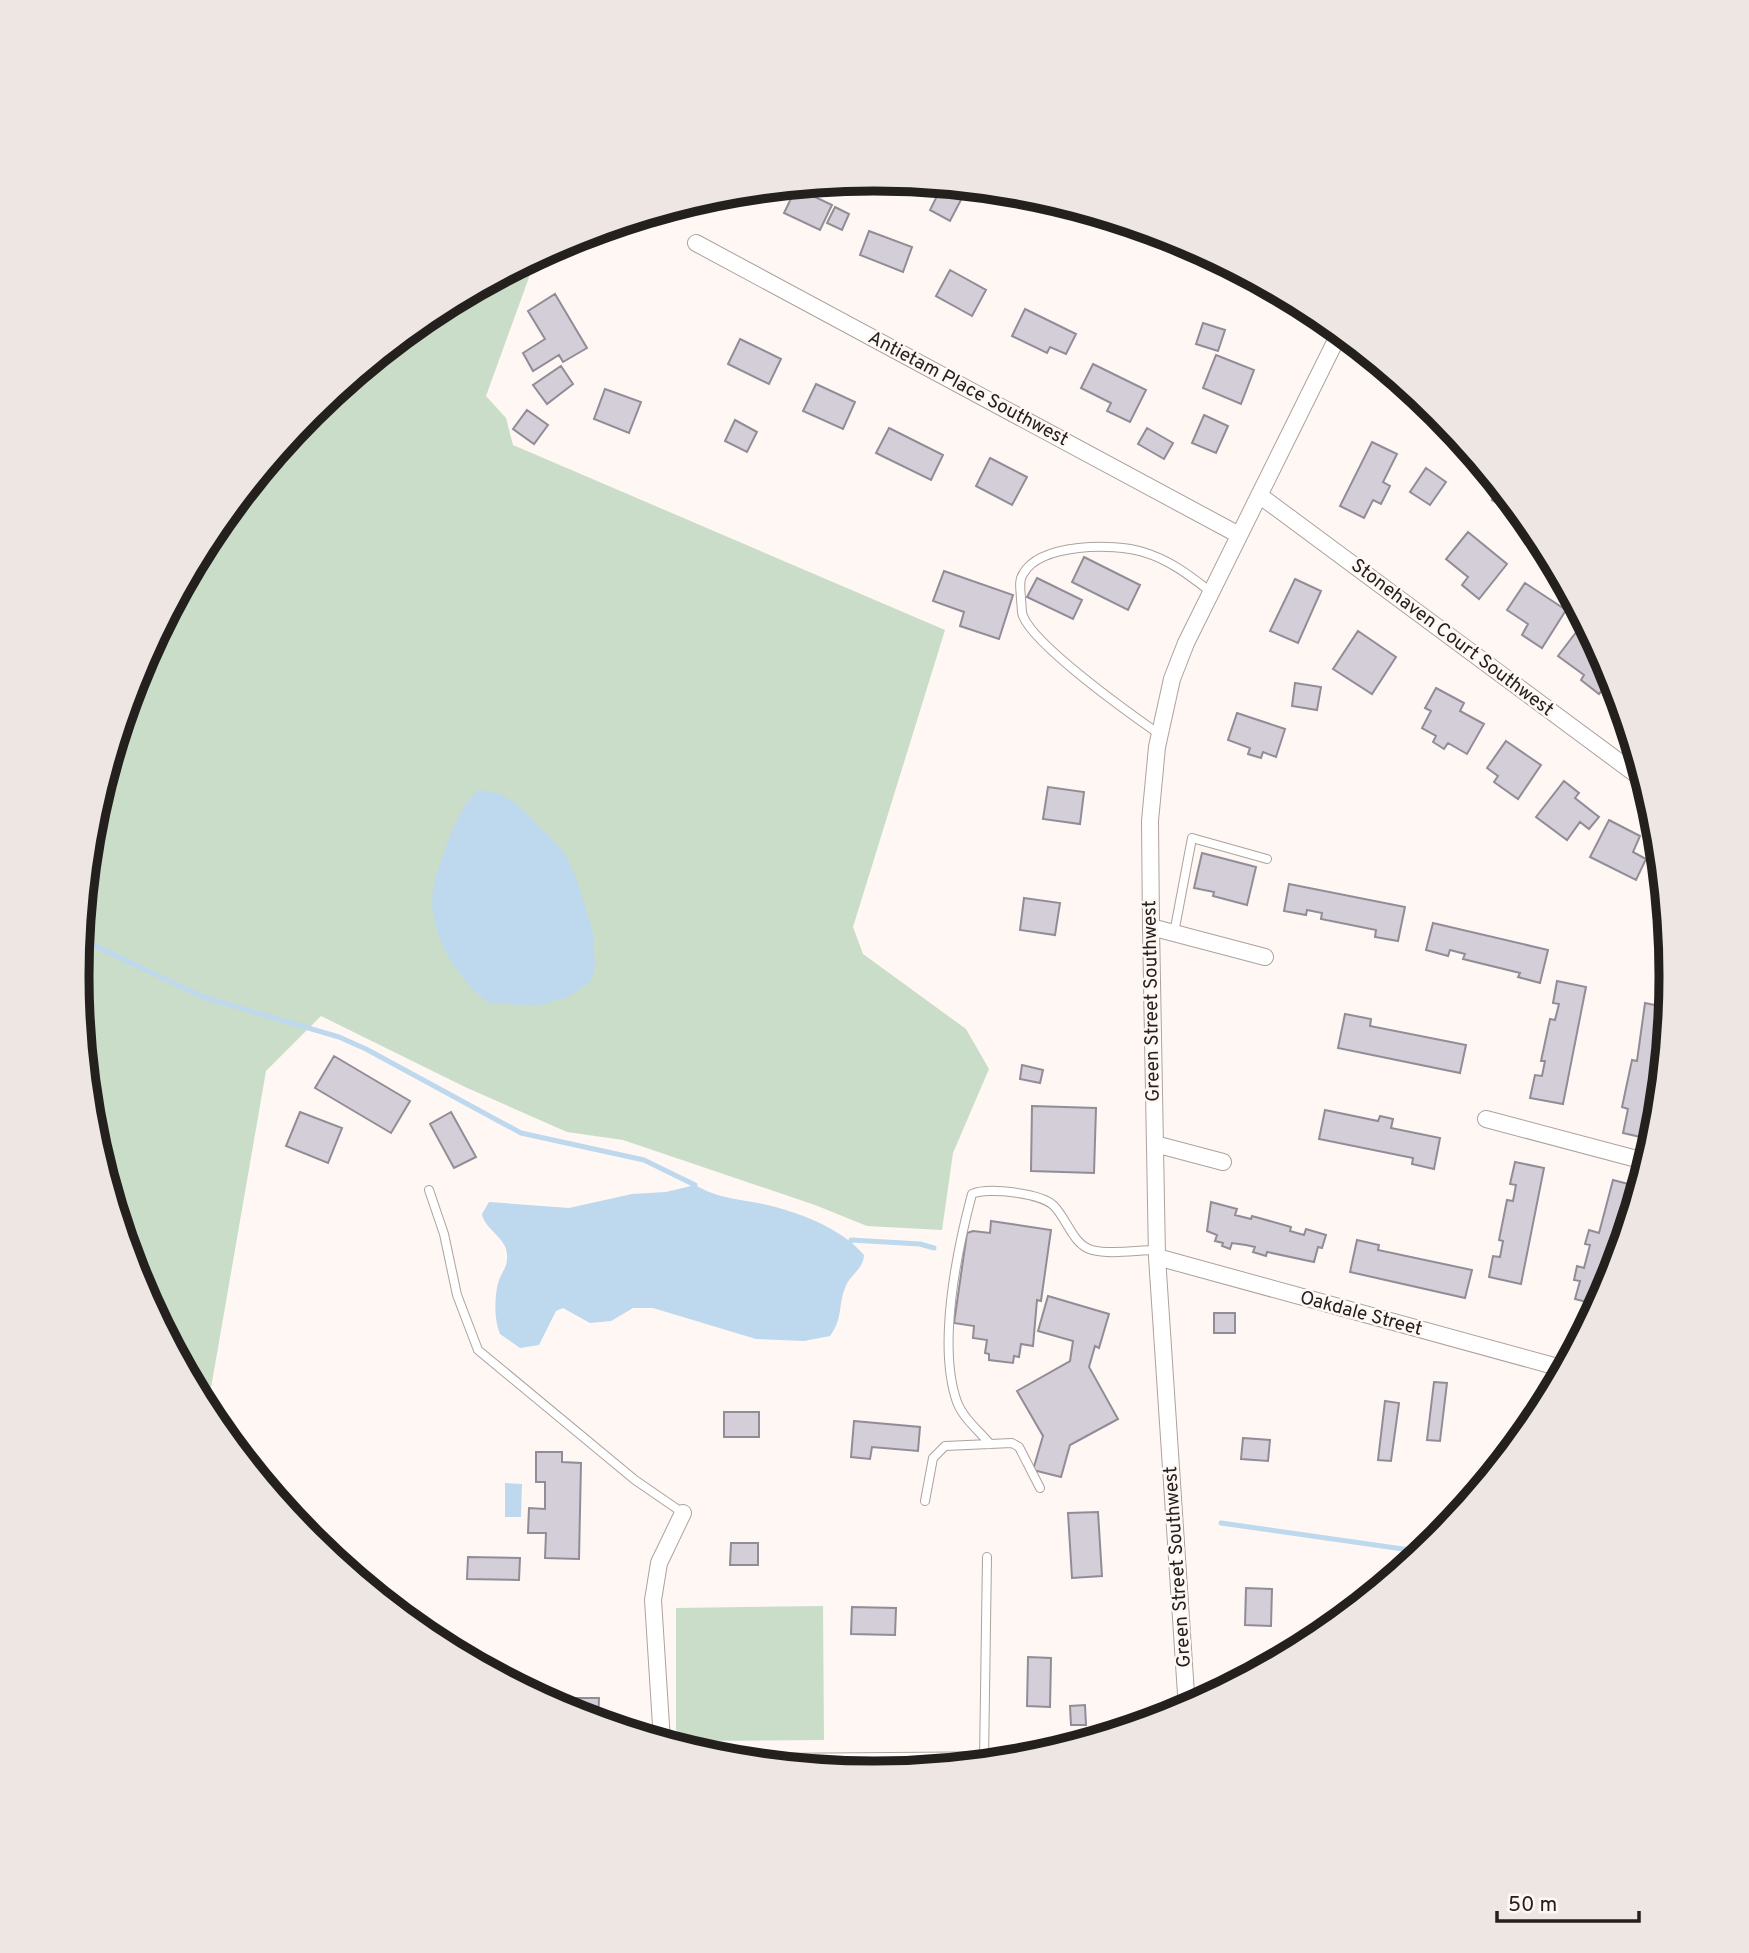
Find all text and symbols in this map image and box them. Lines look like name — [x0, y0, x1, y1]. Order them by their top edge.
street label: Antietam Place Southwest — [864, 326, 1072, 452]
street label: Stonehaven Court Southwest — [1346, 554, 1558, 722]
street label: Green Street Southwest — [1138, 900, 1166, 1102]
street label: Oakdale Street — [1297, 1286, 1425, 1342]
street label: Green Street Southwest — [1159, 1465, 1197, 1669]
scale bar — [1497, 1880, 1639, 1924]
text: 50 m — [1508, 1892, 1557, 1919]

